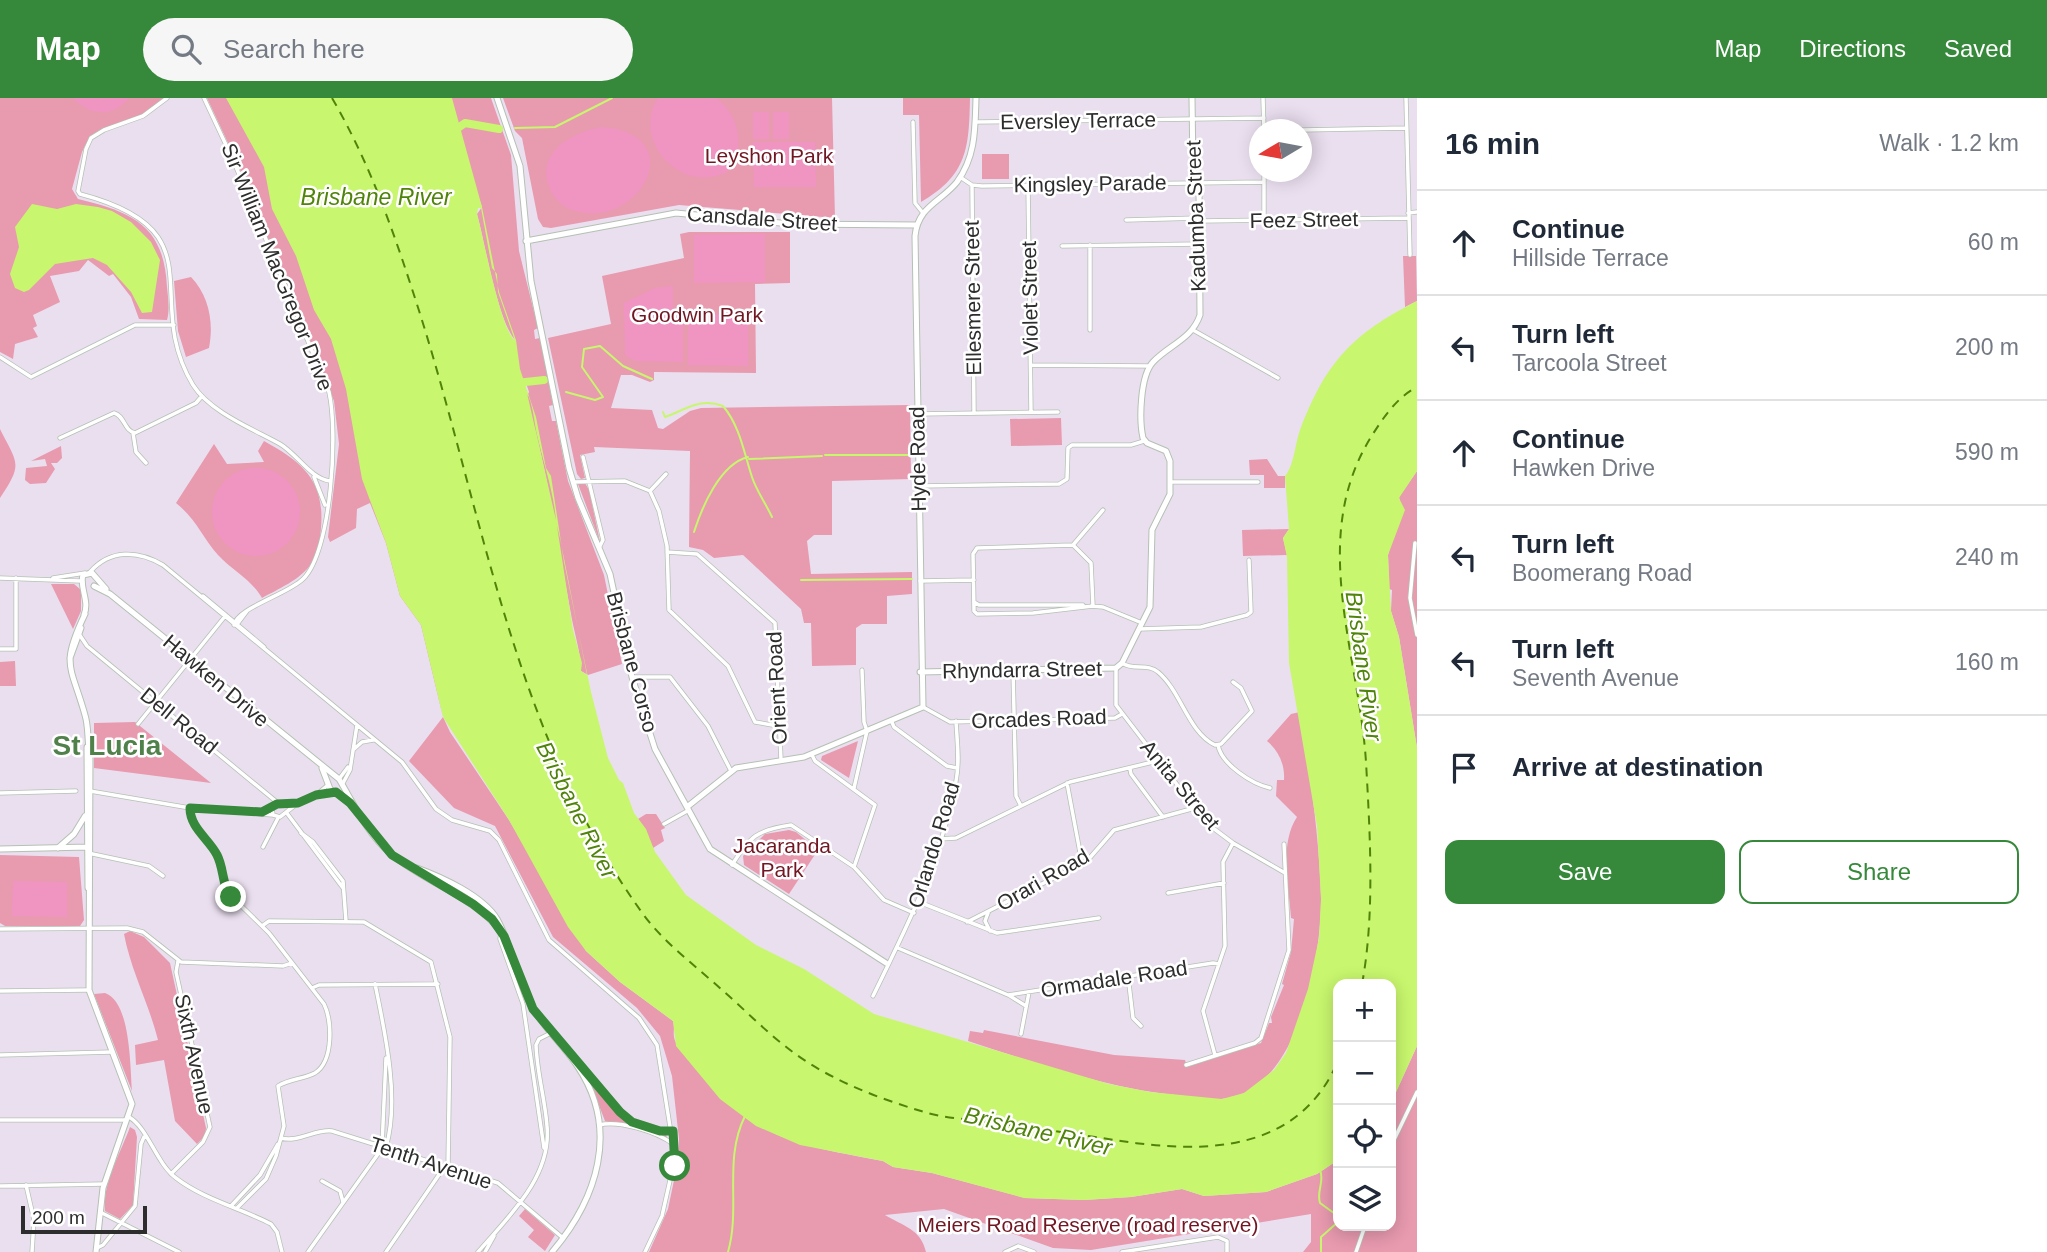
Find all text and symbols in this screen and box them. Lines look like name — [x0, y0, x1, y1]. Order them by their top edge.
search box — [143, 18, 633, 81]
text: Map — [35, 30, 101, 67]
icon: search — [167, 30, 205, 68]
text: Search here — [223, 34, 365, 64]
text: Map — [1715, 35, 1761, 62]
text: Directions — [1799, 35, 1906, 62]
text: Saved — [1944, 35, 2012, 62]
street label: Eversley Terrace — [1000, 108, 1156, 133]
north arrow — [1249, 119, 1312, 182]
text: 16 min — [1445, 127, 1540, 160]
text: Walk · 1.2 km — [1879, 130, 2019, 156]
street label: Sir William MacGregor Drive — [217, 140, 338, 394]
street label: Kadumba Street — [1181, 140, 1210, 292]
park label: Leyshon Park — [705, 144, 834, 167]
street label: Kingsley Parade — [1013, 171, 1167, 196]
water label: Brisbane River — [301, 184, 453, 210]
street label: Cansdale Street — [686, 202, 838, 235]
street label: Feez Street — [1250, 207, 1359, 232]
text: Continue — [1512, 214, 1625, 244]
street label: Ellesmere Street — [960, 220, 985, 376]
icon: ahead — [1445, 224, 1483, 262]
text: 60 m — [1968, 229, 2019, 255]
street label: Violet Street — [1017, 241, 1042, 355]
text: Hillside Terrace — [1512, 245, 1669, 271]
park label: Goodwin Park — [631, 303, 763, 326]
text: Turn left — [1512, 319, 1614, 349]
icon: left — [1445, 329, 1483, 367]
text: 200 m — [1955, 334, 2019, 360]
text: Tarcoola Street — [1512, 350, 1667, 376]
street label: Hyde Road — [905, 406, 930, 512]
text: Continue — [1512, 424, 1625, 454]
icon: ahead — [1445, 434, 1483, 472]
text: 590 m — [1955, 439, 2019, 465]
text: Hawken Drive — [1512, 455, 1655, 481]
text: Turn left — [1512, 529, 1614, 559]
icon: left — [1445, 539, 1483, 577]
text: 240 m — [1955, 544, 2019, 570]
text: Boomerang Road — [1512, 560, 1692, 586]
street label: Brisbane Corso — [603, 589, 662, 735]
water label: Brisbane River — [1341, 590, 1388, 744]
street label: Hawken Drive — [159, 630, 274, 731]
street label: Orient Road — [762, 631, 791, 745]
text: Turn left — [1512, 634, 1614, 664]
icon: left — [1445, 644, 1483, 682]
text: 160 m — [1955, 649, 2019, 675]
street label: Rhyndarra Street — [942, 657, 1102, 682]
text: Seventh Avenue — [1512, 665, 1679, 691]
street label: Dell Road — [136, 683, 222, 759]
street label: Orcades Road — [971, 705, 1107, 732]
district label: St Lucia — [53, 730, 162, 761]
street label: Anita Street — [1136, 735, 1225, 834]
water label: Brisbane River — [531, 737, 623, 884]
icon: arrive — [1445, 749, 1483, 787]
text: Arrive at destination — [1512, 752, 1763, 782]
street label: Orlando Road — [903, 779, 964, 911]
park label: Jacaranda Park — [733, 834, 831, 881]
button: Save — [1445, 840, 1725, 904]
button: Share — [1739, 840, 2019, 904]
street label: Orari Road — [993, 844, 1093, 915]
route end — [215, 881, 246, 912]
street label: Ormadale Road — [1039, 956, 1189, 1001]
map controls — [1333, 979, 1396, 1231]
button: + — [1333, 979, 1396, 1042]
street label: Sixth Avenue — [171, 992, 218, 1116]
button: − — [1333, 1042, 1396, 1105]
water label: Brisbane River — [962, 1101, 1116, 1161]
button: locate — [1333, 1105, 1396, 1168]
street label: Tenth Avenue — [367, 1132, 495, 1193]
route start — [659, 1150, 690, 1181]
button: layers — [1333, 1168, 1396, 1231]
scale bar — [21, 1203, 147, 1235]
text: 200 m — [32, 1207, 85, 1228]
park label: Meiers Road Reserve (road reserve) — [918, 1213, 1258, 1236]

